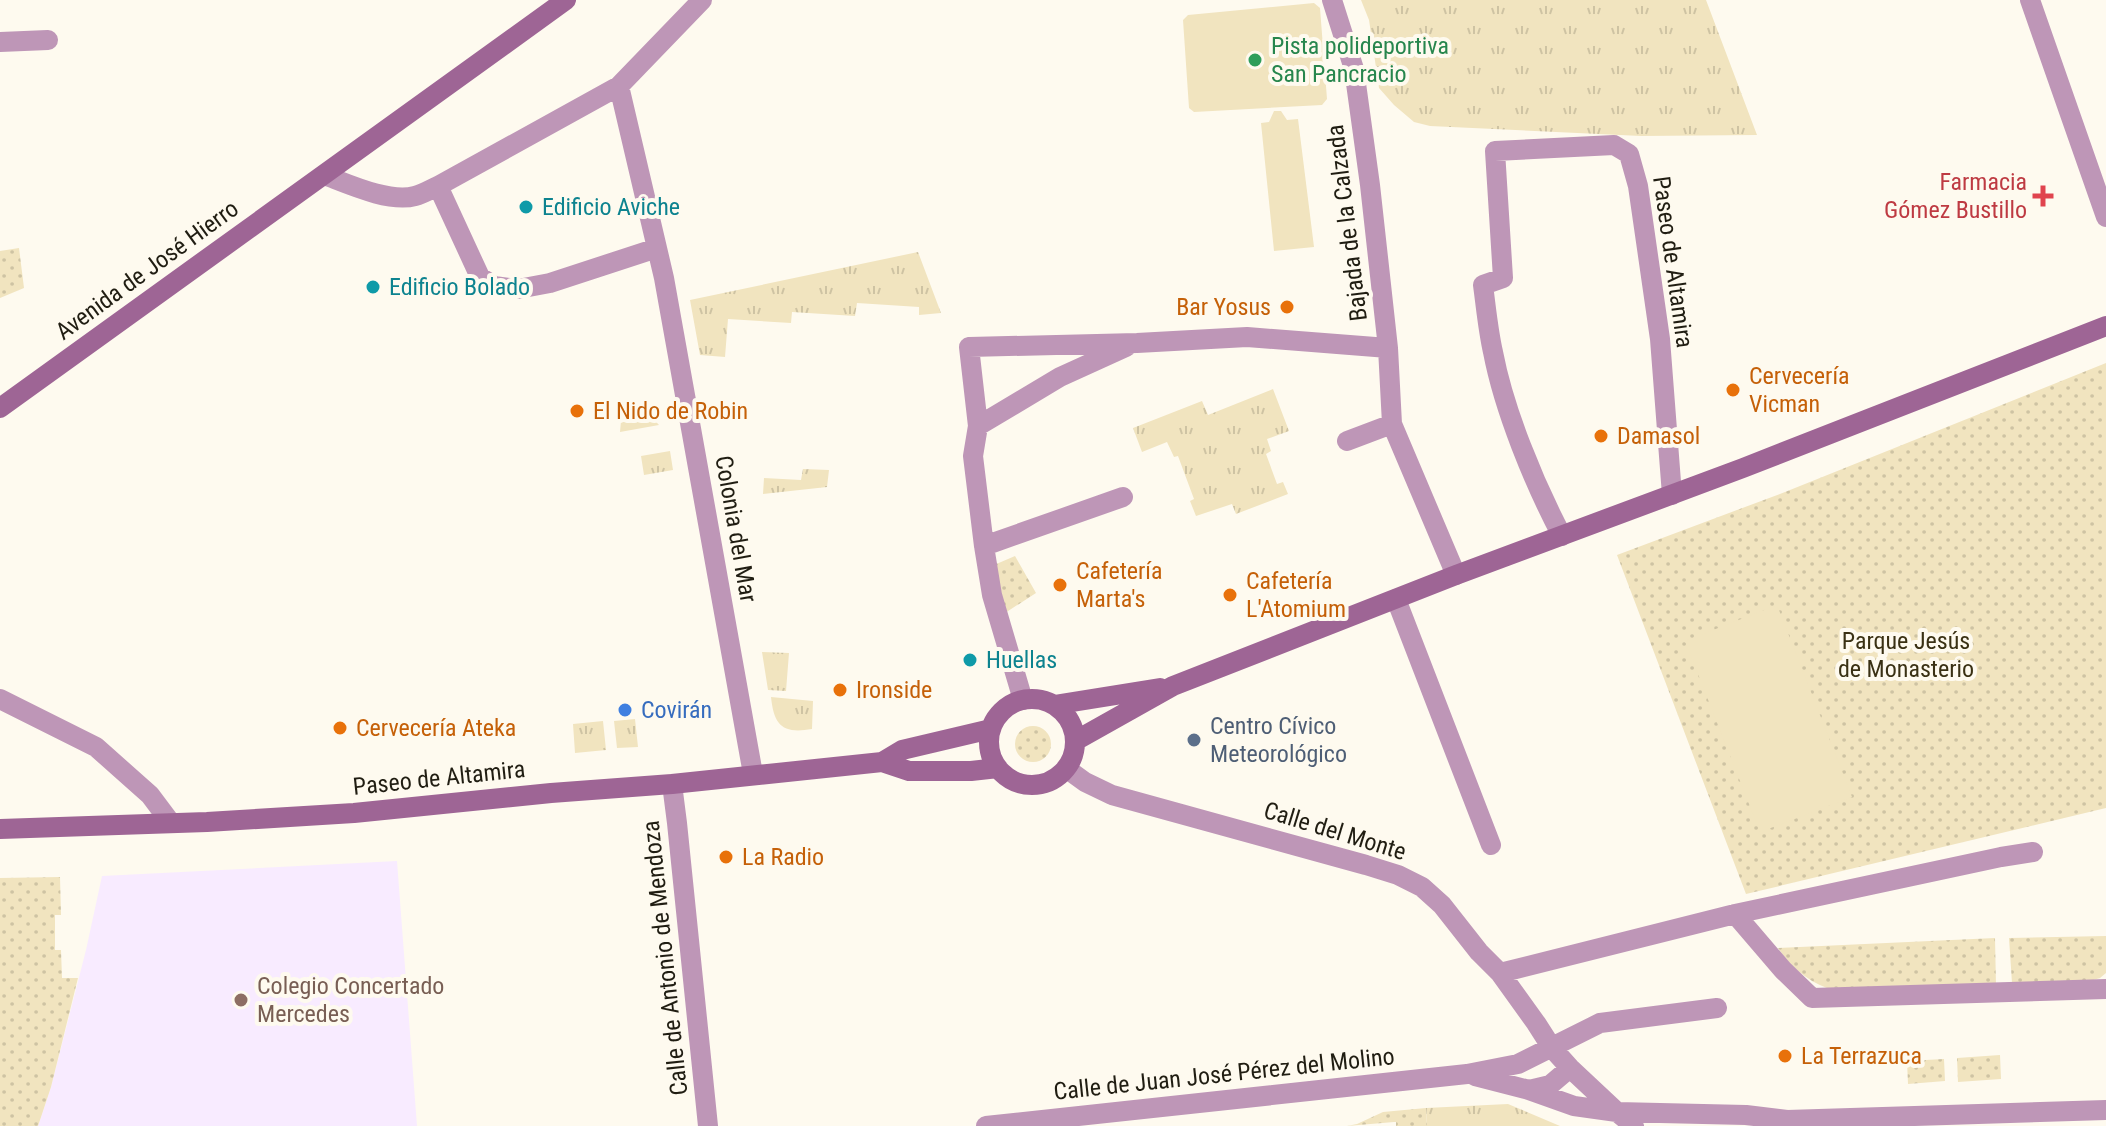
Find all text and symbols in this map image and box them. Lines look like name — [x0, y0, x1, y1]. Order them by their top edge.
place label: Pista polideportiva San Pancracio — [1271, 32, 1449, 88]
marker: Pista polideportiva San Pancracio — [1246, 51, 1264, 69]
street label: Bajada de la Calzada — [1321, 123, 1373, 323]
place label: Farmacia Gómez Bustillo — [1884, 168, 2027, 224]
street label: Paseo de Altamira — [1647, 174, 1699, 350]
marker: Farmacia Gómez Bustillo — [2034, 187, 2052, 205]
place label: Edificio Aviche — [542, 193, 680, 221]
street label: Avenida de José Hierro — [50, 194, 244, 346]
marker: Edificio Aviche — [517, 198, 535, 216]
place label: Edificio Bolado — [389, 273, 530, 301]
marker: Edificio Bolado — [364, 278, 382, 296]
place label: Bar Yosus — [1176, 293, 1271, 321]
marker: Bar Yosus — [1278, 298, 1296, 316]
place label: Cervecería Vicman — [1749, 362, 1850, 418]
marker: Cervecería Vicman — [1724, 381, 1742, 399]
place label: El Nido de Robin — [593, 397, 748, 425]
marker: El Nido de Robin — [568, 402, 586, 420]
place label: Damasol — [1617, 422, 1700, 450]
marker: Damasol — [1592, 427, 1610, 445]
street label: Colonia del Mar — [709, 453, 763, 605]
place label: Cafetería Marta's — [1076, 557, 1162, 613]
place label: Cafetería L'Atomium — [1246, 567, 1346, 623]
marker: Cafetería Marta's — [1051, 576, 1069, 594]
marker: Cafetería L'Atomium — [1221, 586, 1239, 604]
park label: Parque Jesús de Monasterio — [1838, 627, 1974, 683]
place label: Huellas — [986, 646, 1057, 674]
marker: Huellas — [961, 651, 979, 669]
place label: Ironside — [856, 676, 932, 704]
marker: Ironside — [831, 681, 849, 699]
place label: Covirán — [641, 696, 712, 724]
marker: Covirán — [616, 701, 634, 719]
place label: Centro Cívico Meteorológico — [1210, 712, 1347, 768]
place label: Cervecería Ateka — [356, 714, 516, 742]
marker: Cervecería Ateka — [331, 719, 349, 737]
marker: Centro Cívico Meteorológico — [1185, 731, 1203, 749]
street label: Paseo de Altamira — [352, 755, 526, 801]
street label: Calle del Monte — [1261, 796, 1409, 866]
street label: Calle de Antonio de Mendoza — [637, 819, 693, 1097]
place label: La Radio — [742, 843, 824, 871]
marker: La Radio — [717, 848, 735, 866]
place label: Colegio Concertado Mercedes — [257, 972, 444, 1028]
marker: Colegio Concertado Mercedes — [232, 991, 250, 1009]
street label: Calle de Juan José Pérez del Molino — [1052, 1042, 1396, 1106]
place label: La Terrazuca — [1801, 1042, 1922, 1070]
marker: La Terrazuca — [1776, 1047, 1794, 1065]

